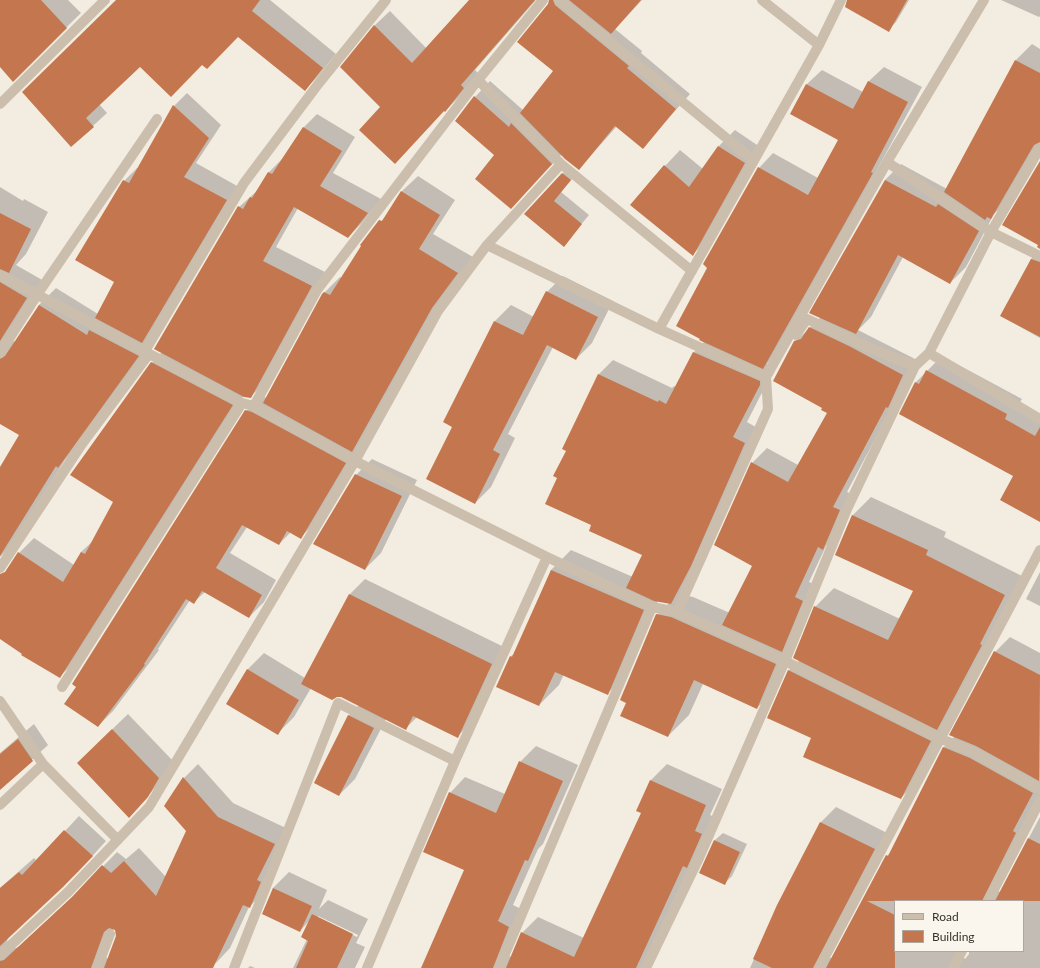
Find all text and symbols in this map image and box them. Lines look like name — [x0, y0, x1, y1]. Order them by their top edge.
legend — [894, 900, 1024, 952]
text: Road — [932, 909, 959, 924]
text: Building — [932, 929, 975, 944]

